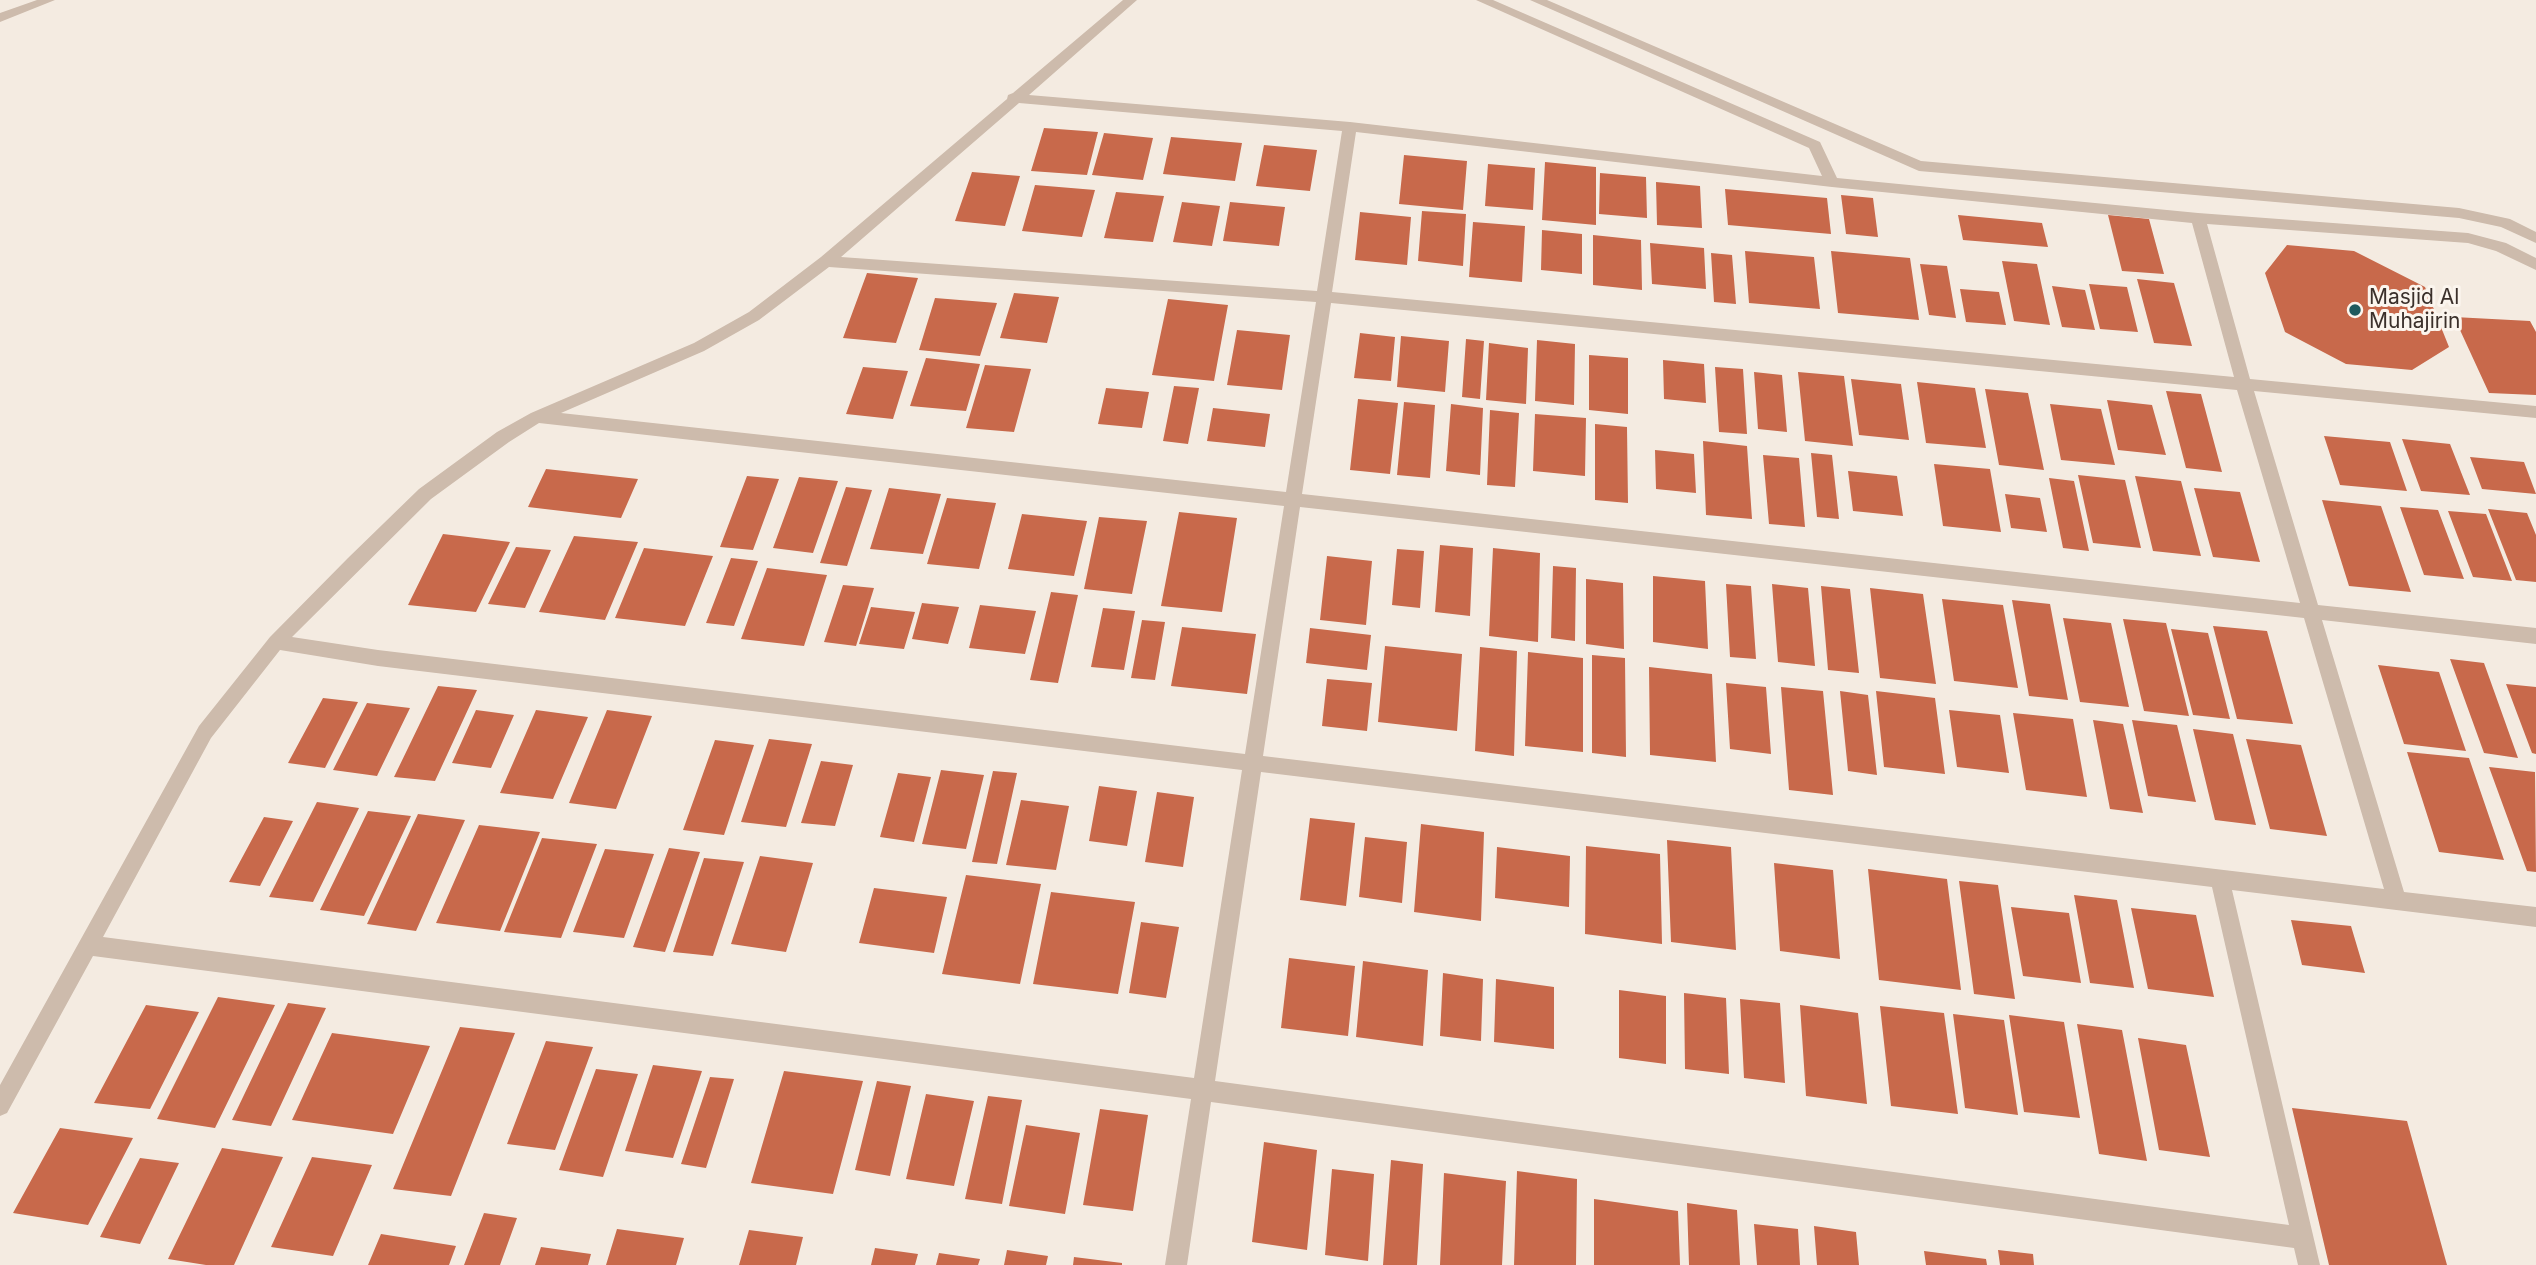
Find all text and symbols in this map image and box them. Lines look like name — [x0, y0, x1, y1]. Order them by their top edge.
place label: Masjid Al Muhajirin — [2369, 285, 2460, 335]
marker: Masjid Al Muhajirin — [2347, 302, 2363, 318]

